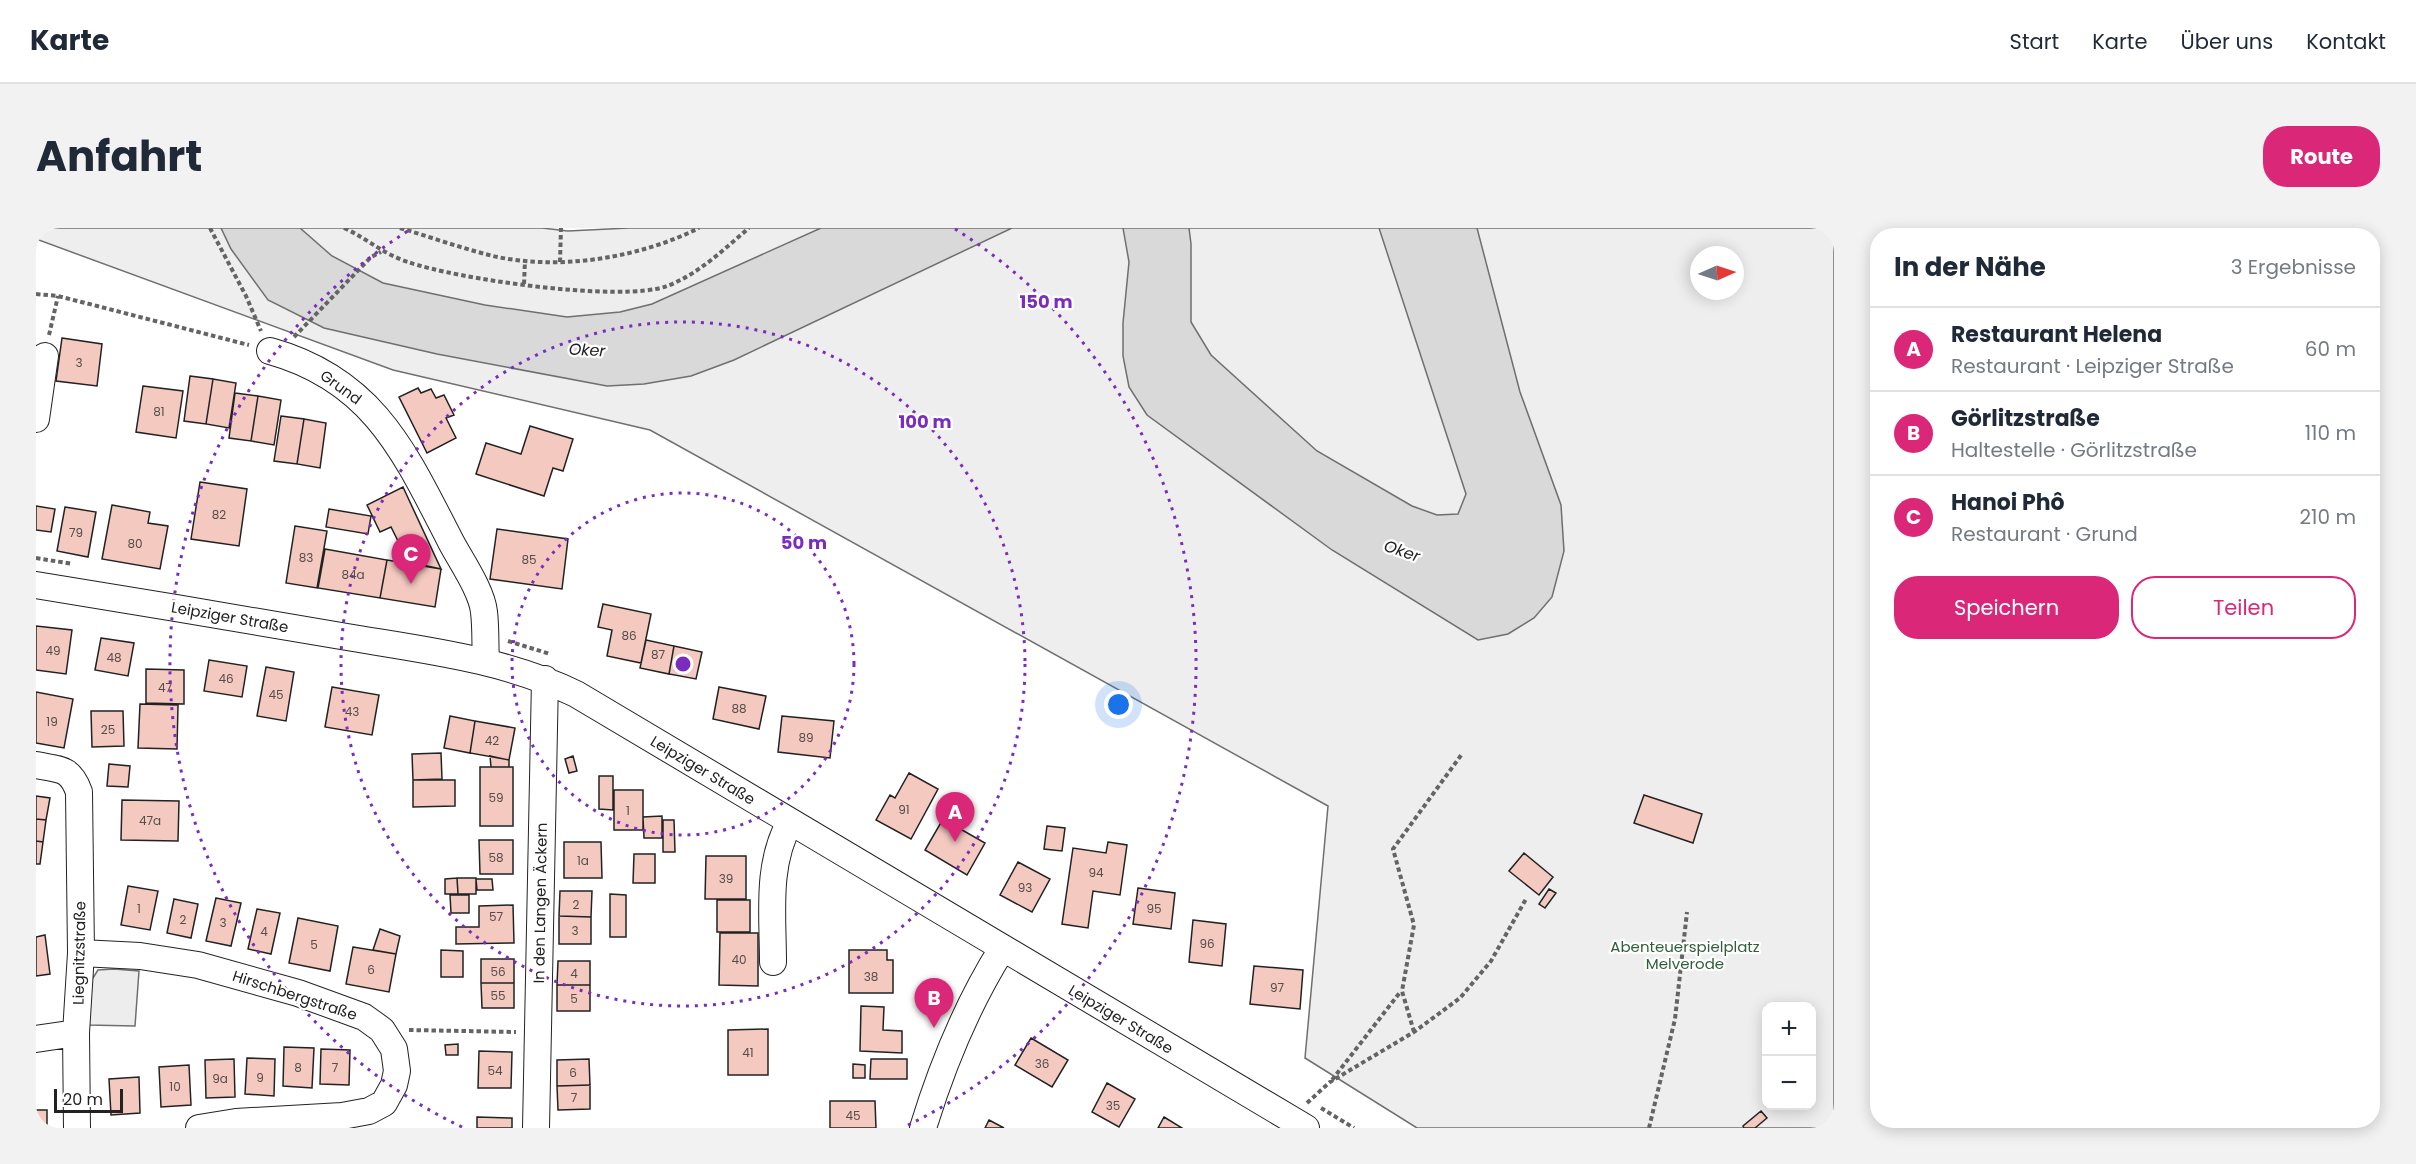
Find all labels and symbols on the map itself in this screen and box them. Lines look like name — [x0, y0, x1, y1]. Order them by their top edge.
north arrow — [1690, 246, 1744, 300]
text: 150 m — [1019, 289, 1073, 314]
water label: Oker — [568, 338, 607, 362]
house number: 3 — [75, 354, 83, 371]
street label: Grund — [316, 365, 366, 409]
house number: 81 — [153, 403, 165, 420]
text: 100 m — [898, 409, 952, 434]
house number: 82 — [212, 506, 226, 523]
house number: 79 — [69, 524, 83, 541]
text: 50 m — [781, 530, 827, 555]
pin: C — [392, 534, 430, 584]
water label: Oker — [1381, 534, 1424, 568]
house number: 80 — [127, 535, 143, 552]
house number: 83 — [299, 549, 313, 566]
house number: 85 — [521, 551, 537, 568]
house number: 84a — [341, 566, 365, 583]
street label: Leipziger Straße — [170, 596, 290, 638]
house number: 86 — [621, 627, 637, 644]
house number: 49 — [45, 642, 61, 659]
house number: 87 — [651, 646, 666, 663]
house number: 48 — [106, 649, 122, 666]
centre of rings — [673, 654, 693, 674]
house number: 46 — [218, 670, 234, 687]
house number: 47 — [158, 679, 172, 696]
house number: 45 — [268, 686, 284, 703]
your location — [1104, 690, 1133, 719]
house number: 88 — [731, 700, 747, 717]
house number: 43 — [345, 703, 359, 720]
house number: 19 — [46, 713, 58, 730]
house number: 25 — [101, 721, 115, 738]
house number: 89 — [798, 729, 814, 746]
street label: Leipziger Straße — [647, 730, 759, 810]
house number: 42 — [485, 732, 499, 749]
house number: 59 — [488, 789, 504, 806]
pin: A — [936, 792, 974, 842]
house number: 91 — [898, 801, 910, 818]
house number: 1 — [626, 802, 630, 819]
house number: 47a — [139, 812, 161, 829]
street label: In den Langen Äckern — [528, 822, 552, 984]
house number: 58 — [488, 849, 504, 866]
house number: 1a — [577, 852, 589, 869]
house number: 94 — [1088, 864, 1104, 881]
house number: 39 — [719, 870, 733, 887]
house number: 93 — [1018, 879, 1032, 896]
house number: 2 — [573, 896, 580, 913]
house number: 1 — [137, 900, 141, 917]
house number: 95 — [1146, 900, 1162, 917]
street label: Liegnitzstraße — [68, 901, 90, 1005]
house number: 57 — [489, 908, 503, 925]
house number: 2 — [180, 911, 187, 928]
house number: 3 — [219, 914, 227, 931]
house number: 3 — [571, 922, 579, 939]
house number: 4 — [260, 923, 268, 940]
house number: 96 — [1199, 935, 1215, 952]
house number: 5 — [310, 936, 318, 953]
park label: Abenteuerspielplatz Melverode — [1610, 936, 1760, 974]
house number: 40 — [731, 951, 747, 968]
house number: 6 — [367, 961, 375, 978]
house number: 56 — [490, 963, 506, 980]
street label: Hirschbergstraße — [230, 965, 360, 1025]
house number: 4 — [570, 965, 578, 982]
house number: 38 — [864, 968, 878, 985]
pin: B — [914, 978, 954, 1028]
street label: Leipziger Straße — [1065, 979, 1177, 1059]
house number: 97 — [1270, 979, 1284, 996]
house number: 55 — [490, 987, 506, 1004]
house number: 5 — [570, 990, 578, 1007]
house number: 41 — [742, 1044, 754, 1061]
house number: 36 — [1035, 1055, 1049, 1072]
house number: 8 — [294, 1059, 302, 1076]
house number: 7 — [332, 1059, 339, 1076]
house number: 54 — [487, 1062, 503, 1079]
house number: 6 — [569, 1064, 577, 1081]
house number: 9 — [256, 1069, 264, 1086]
house number: 9a — [212, 1070, 228, 1087]
house number: 10 — [169, 1078, 181, 1095]
scale bar — [54, 1086, 123, 1114]
house number: 7 — [571, 1089, 578, 1106]
house number: 35 — [1106, 1097, 1120, 1114]
house number: 45 — [845, 1107, 861, 1124]

